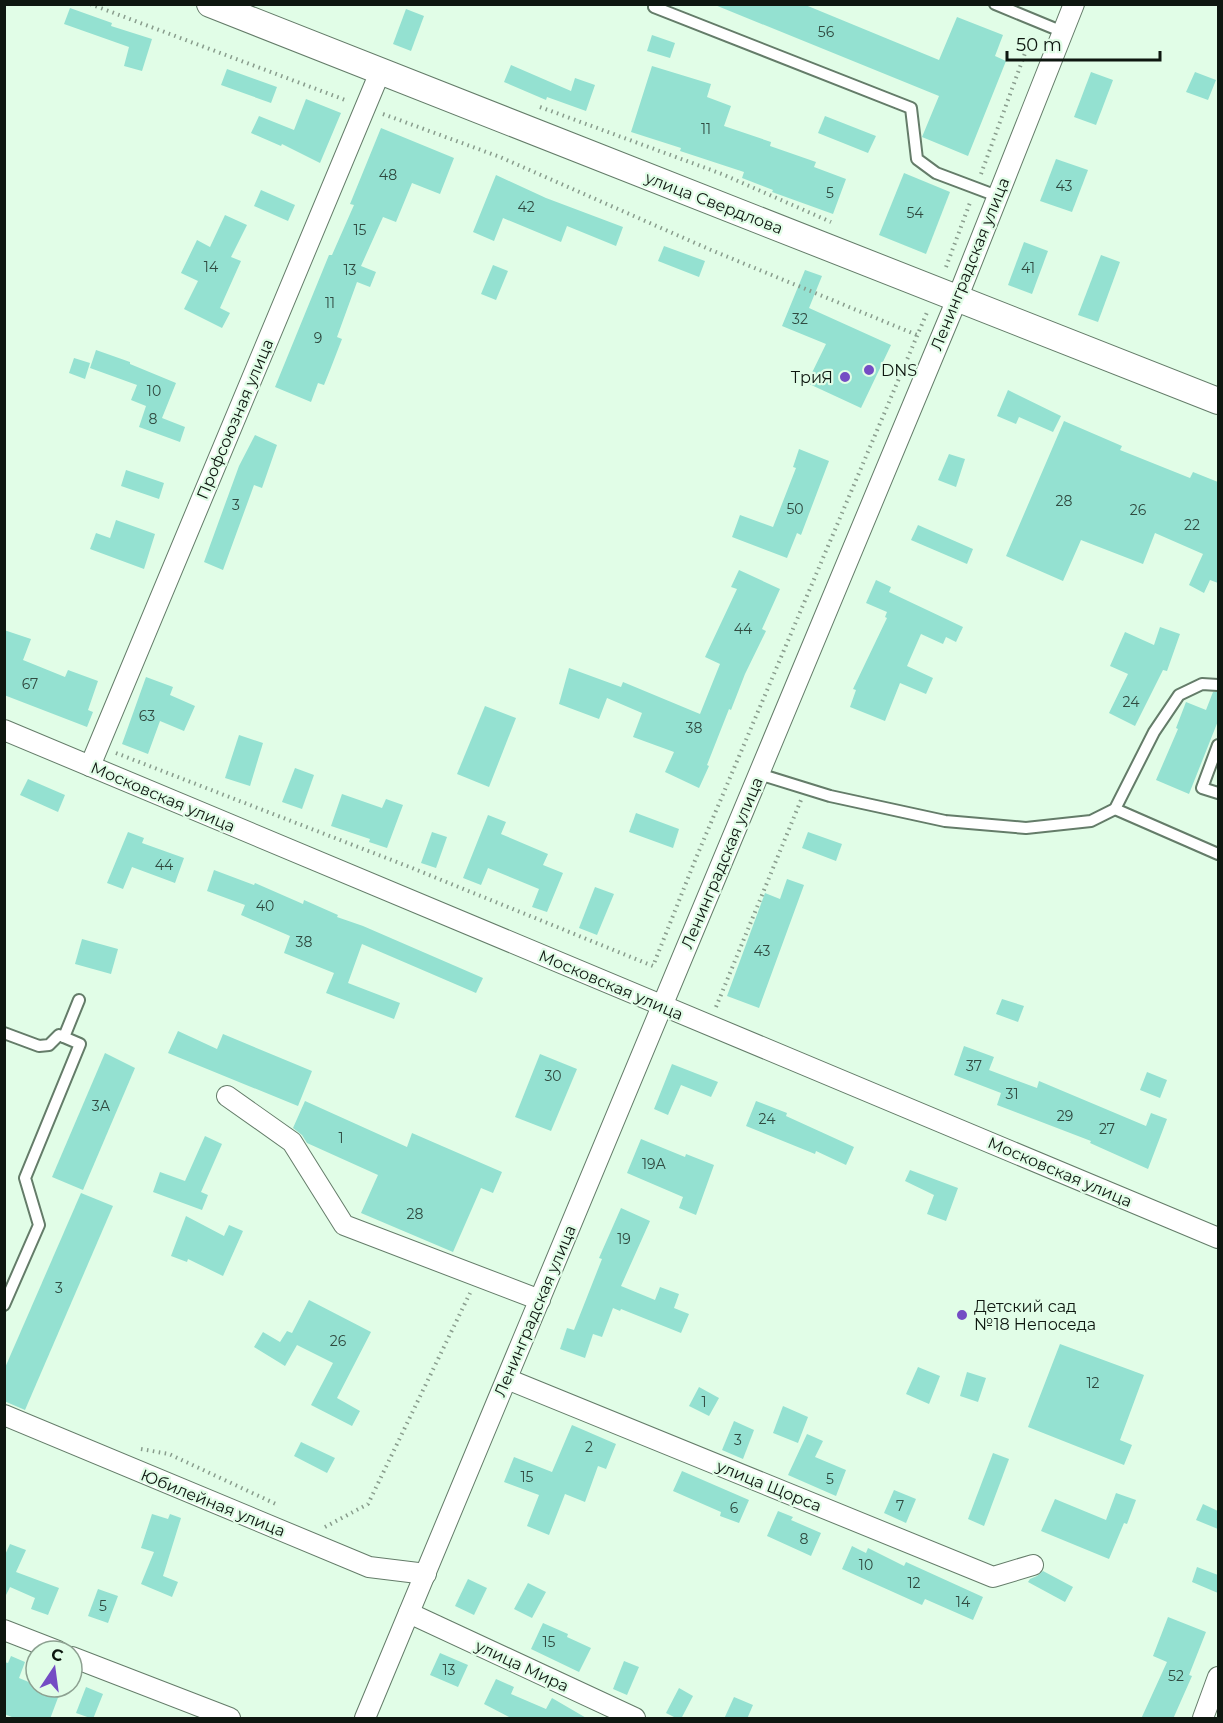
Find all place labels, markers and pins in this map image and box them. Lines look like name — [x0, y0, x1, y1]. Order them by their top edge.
place label: DNS — [881, 361, 917, 380]
marker: DNS — [862, 363, 876, 377]
place label: ТриЯ — [791, 368, 833, 387]
marker: ТриЯ — [838, 370, 852, 384]
place label: Детский сад №18 Непоседа — [974, 1297, 1096, 1334]
marker: Детский сад №18 Непоседа — [955, 1308, 969, 1322]

